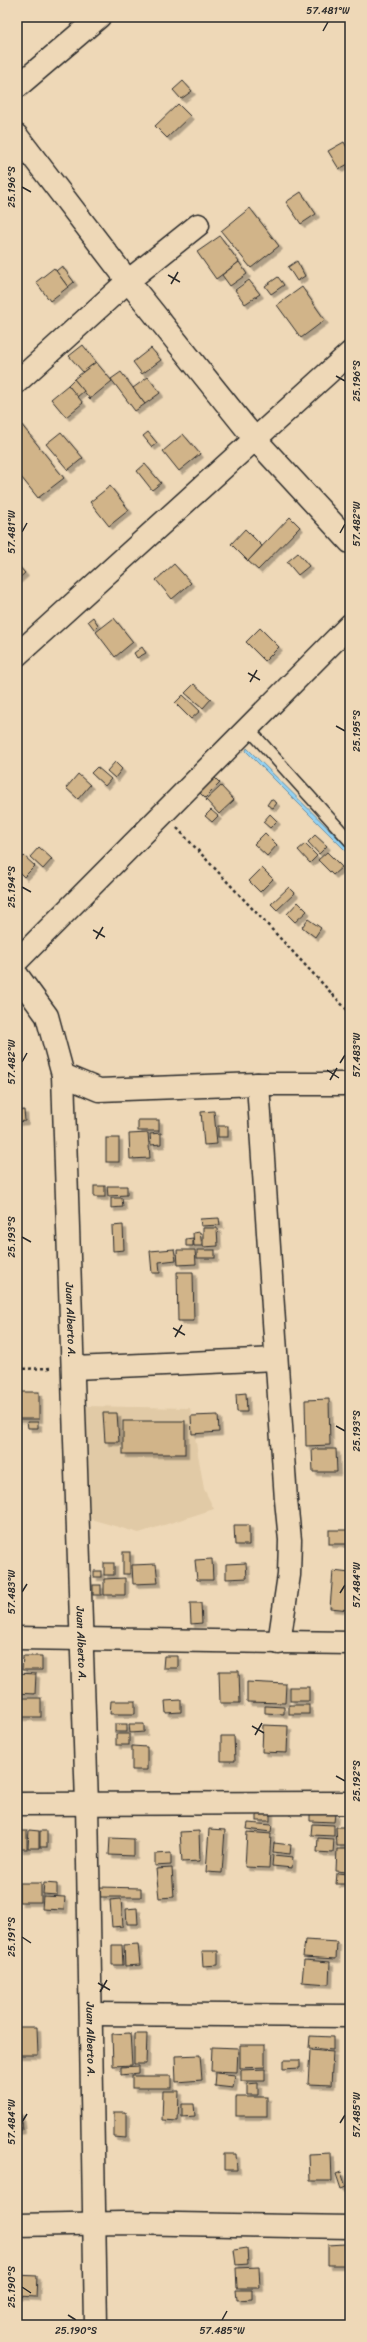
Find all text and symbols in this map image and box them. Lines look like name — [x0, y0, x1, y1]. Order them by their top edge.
text: 57.481°W — [306, 2, 350, 20]
text: 25.196°S — [3, 165, 21, 208]
text: 25.196°S — [348, 359, 366, 402]
text: 57.482°W — [348, 501, 366, 546]
text: 57.481°W — [3, 510, 21, 554]
text: 25.195°S — [348, 709, 366, 752]
text: 25.194°S — [3, 865, 21, 908]
text: 57.483°W — [348, 1032, 366, 1077]
text: 57.482°W — [3, 1039, 21, 1084]
text: 25.193°S — [3, 1216, 21, 1258]
street label: Juan Alberto A. — [60, 1281, 82, 1358]
text: 25.193°S — [348, 1410, 366, 1452]
text: 57.484°W — [348, 1562, 366, 1608]
text: 57.483°W — [3, 1569, 21, 1614]
street label: Juan Alberto A. — [71, 1605, 92, 1682]
text: 25.192°S — [348, 1759, 366, 1802]
text: 25.191°S — [3, 1916, 21, 1957]
street label: Juan Alberto A. — [81, 2001, 101, 2077]
text: 57.485°W — [348, 2092, 366, 2138]
text: 57.484°W — [3, 2099, 21, 2145]
text: 25.190°S — [3, 2265, 21, 2308]
text: 25.190°S — [55, 2322, 98, 2340]
text: 57.485°W — [199, 2322, 245, 2340]

